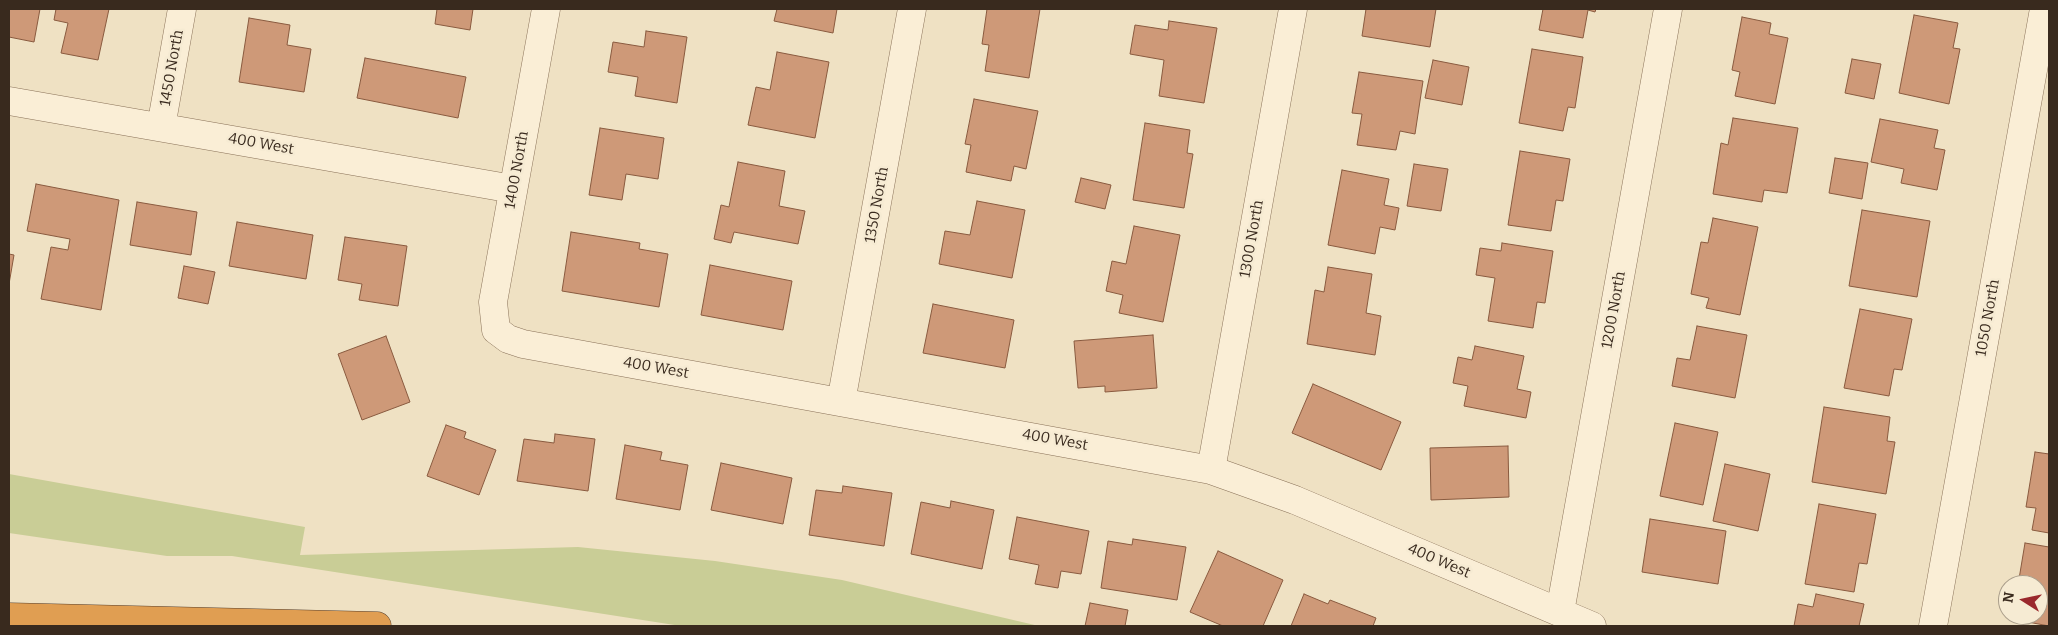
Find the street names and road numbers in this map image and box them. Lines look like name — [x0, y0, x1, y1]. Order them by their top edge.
street label: 1450 North — [156, 29, 188, 107]
street label: 400 West — [227, 129, 295, 159]
street label: 1400 North — [501, 130, 533, 210]
street label: 1350 North — [861, 166, 893, 244]
street label: 1300 North — [1236, 199, 1268, 279]
street label: 1200 North — [1598, 270, 1630, 350]
street label: 1050 North — [1972, 278, 2004, 358]
street label: 400 West — [622, 353, 690, 383]
street label: 400 West — [1021, 425, 1089, 455]
street label: 400 West — [1405, 540, 1473, 582]

